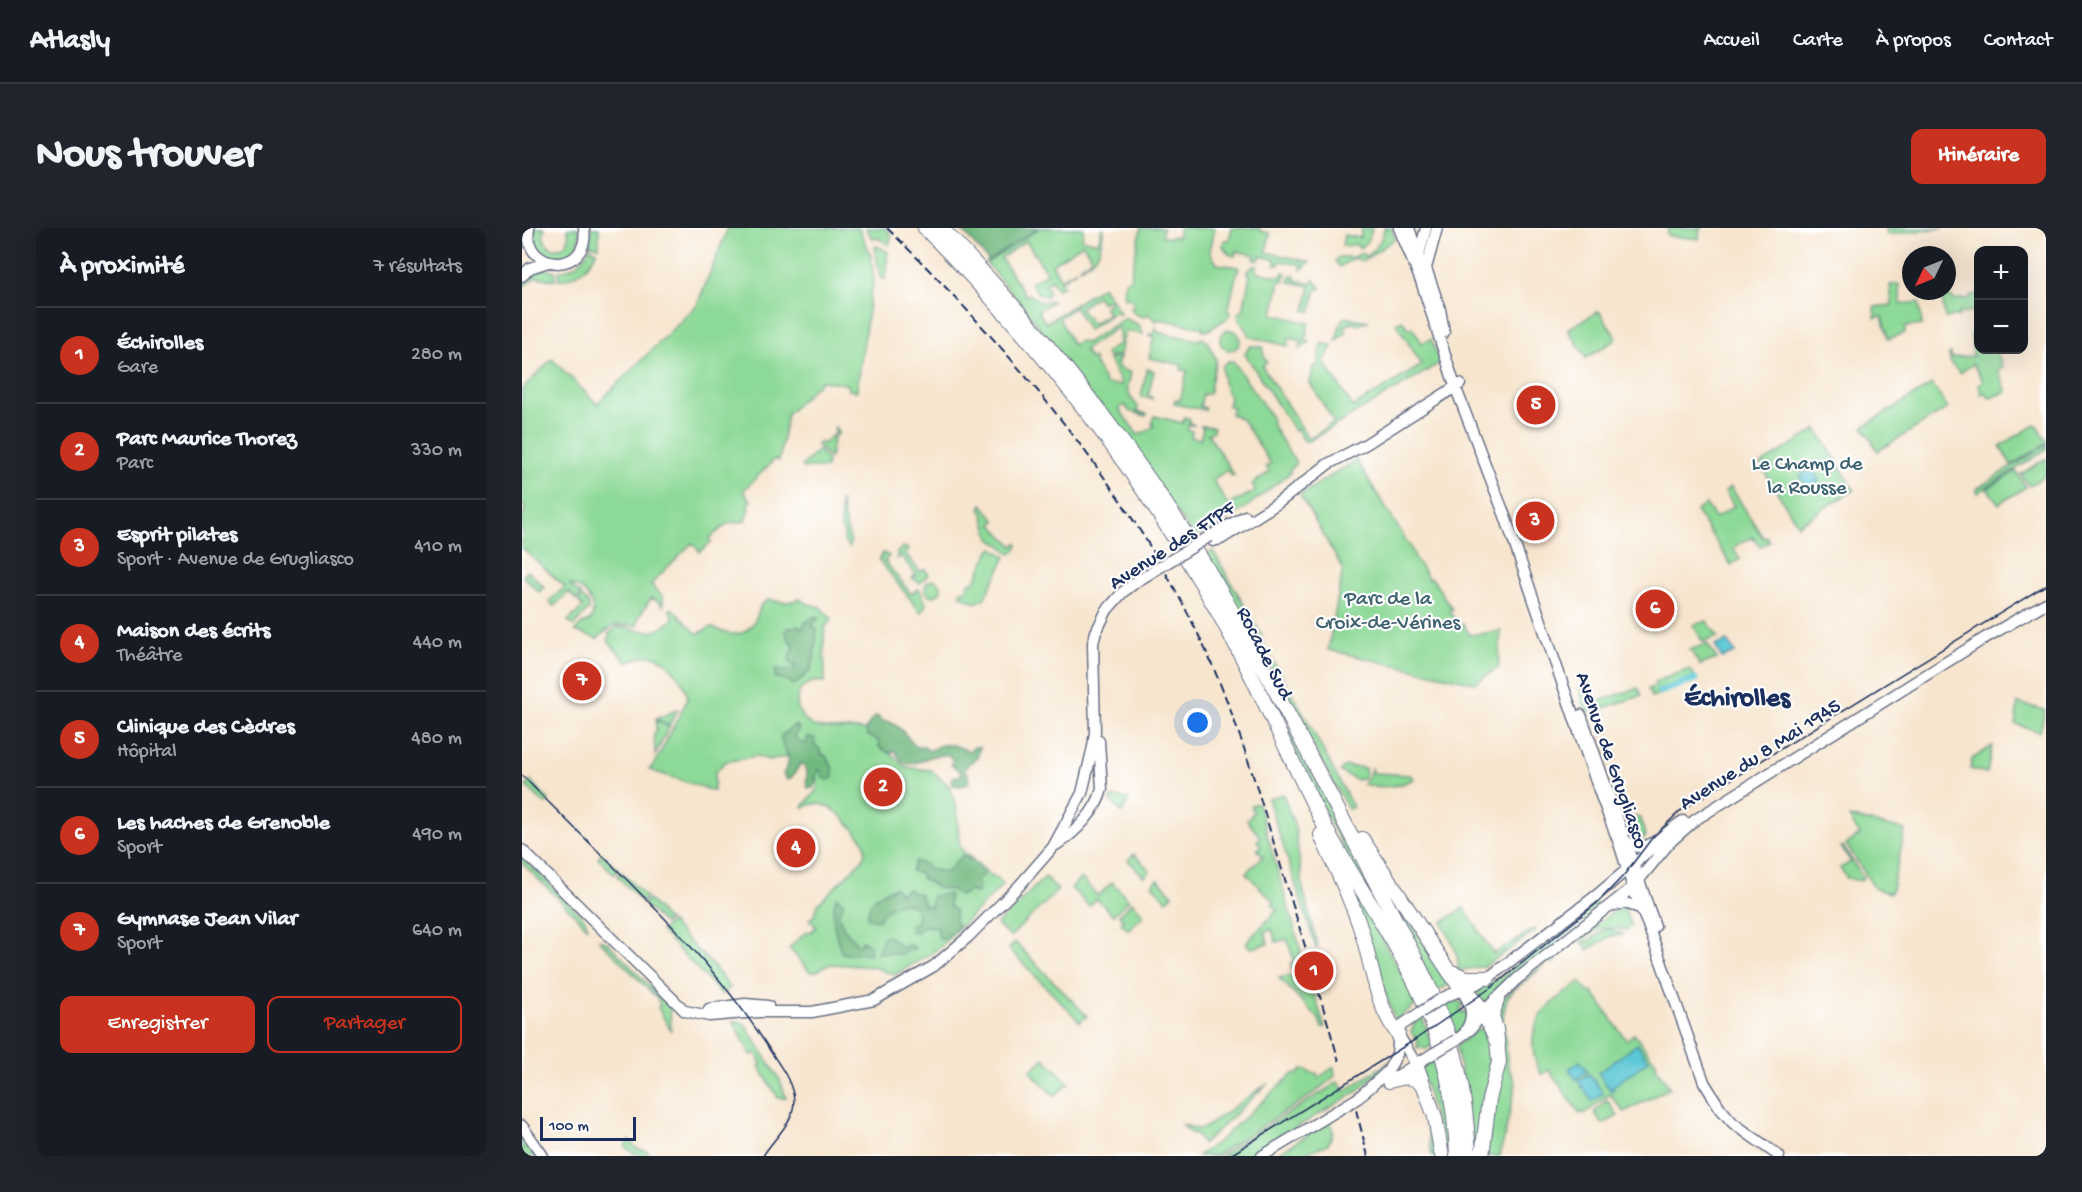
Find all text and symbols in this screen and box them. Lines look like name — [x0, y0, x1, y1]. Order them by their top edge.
text: Atlasly — [30, 25, 110, 58]
text: Accueil — [1703, 29, 1760, 54]
text: Carte — [1793, 29, 1843, 54]
text: À propos — [1876, 29, 1951, 54]
text: Contact — [1984, 29, 2052, 54]
button: Itinéraire — [1911, 129, 2046, 184]
text: Nous trouver — [36, 132, 259, 181]
north arrow — [1902, 246, 1956, 300]
map controls — [1974, 246, 2028, 354]
button: + — [1974, 246, 2028, 300]
text: À proximité — [60, 252, 184, 283]
text: 7 résultats — [374, 256, 462, 279]
button: − — [1974, 300, 2028, 354]
text: Échirolles — [117, 331, 203, 357]
text: 1 — [75, 344, 84, 367]
text: 280 m — [411, 344, 462, 367]
text: Gare — [117, 357, 158, 380]
pin: 5 — [1516, 382, 1556, 428]
text: Parc Maurice Thorez — [117, 427, 297, 453]
text: 2 — [75, 440, 84, 463]
text: 330 m — [411, 440, 462, 463]
text: Parc — [117, 453, 153, 476]
park label: Le Champ de la Rousse — [1751, 453, 1864, 502]
street label: Avenue des FTPF — [1105, 496, 1242, 597]
pin: 3 — [1516, 498, 1554, 544]
text: Esprit pilates — [117, 523, 237, 549]
text: 3 — [74, 536, 85, 559]
text: 410 m — [414, 536, 462, 559]
text: Sport · Avenue de Grugliasco — [117, 549, 354, 572]
pin: 6 — [1636, 586, 1674, 632]
park label: Parc de la Croix-de-Vérines — [1316, 588, 1462, 637]
street label: Rocade Sud — [1229, 603, 1298, 706]
text: Maison des écrits — [117, 619, 270, 645]
text: 4 — [75, 632, 84, 655]
text: 440 m — [413, 632, 462, 655]
text: Théâtre — [117, 645, 182, 668]
pin: 7 — [562, 658, 602, 704]
street label: Avenue de Grugliasco — [1568, 669, 1652, 853]
district label: Échirolles — [1684, 683, 1792, 716]
street label: Avenue du 8 Mai 1945 — [1676, 694, 1846, 818]
your location — [1183, 708, 1212, 737]
text: Clinique des Cèdres — [117, 715, 295, 741]
text: 5 — [74, 728, 85, 751]
text: 480 m — [411, 728, 462, 751]
text: Hôpital — [117, 741, 177, 764]
pin: 2 — [864, 764, 902, 810]
text: Les haches de Grenoble — [117, 811, 330, 837]
text: 6 — [74, 824, 85, 847]
text: 490 m — [412, 824, 462, 847]
pin: 4 — [776, 826, 816, 870]
text: Sport — [117, 837, 162, 860]
text: Gymnase Jean Vilar — [117, 907, 297, 933]
text: 7 — [74, 920, 85, 943]
text: 640 m — [412, 920, 462, 943]
text: Sport — [117, 933, 162, 956]
pin: 1 — [1294, 948, 1334, 994]
button: Enregistrer — [60, 996, 255, 1053]
button: Partager — [267, 996, 462, 1053]
scale bar — [540, 1114, 636, 1142]
text: 100 m — [549, 1118, 589, 1137]

